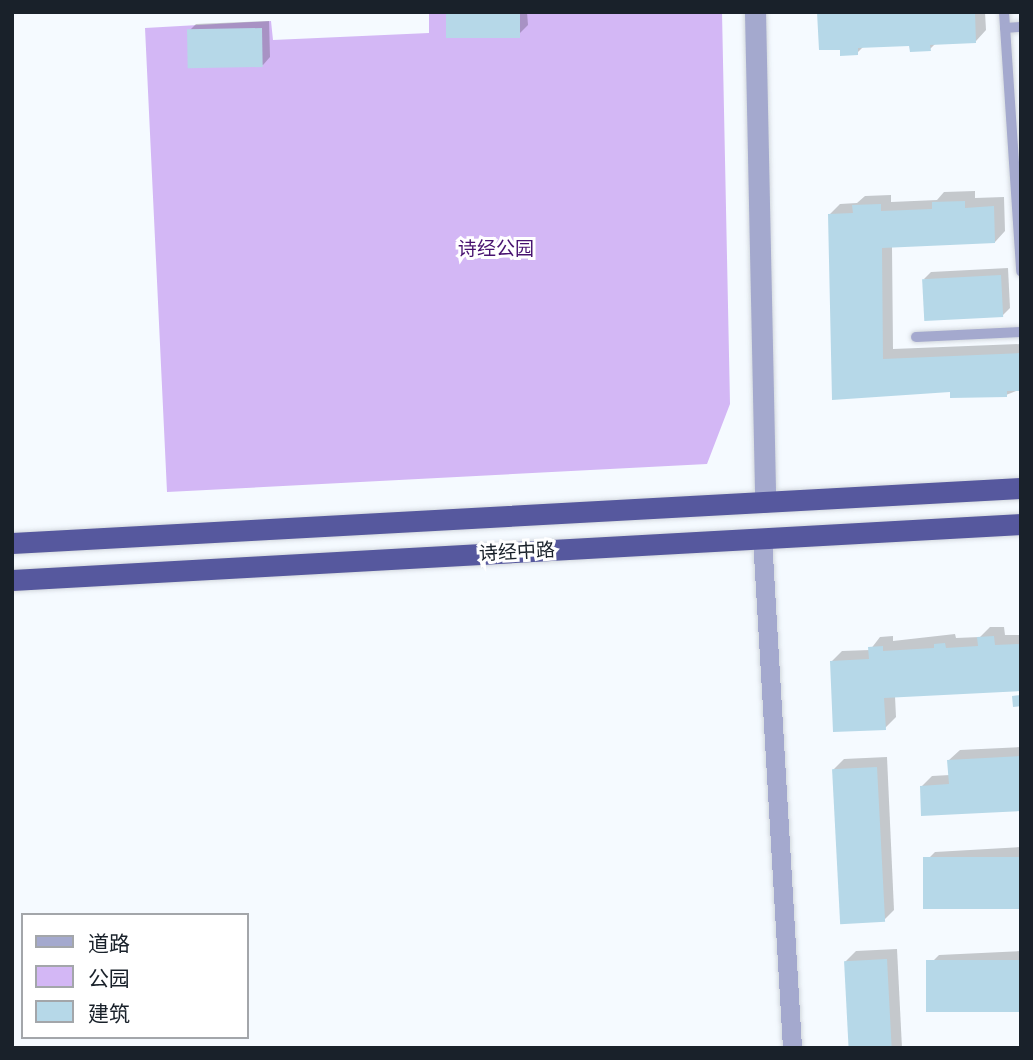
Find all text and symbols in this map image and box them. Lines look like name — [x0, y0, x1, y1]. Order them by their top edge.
park label: 诗经公园 — [458, 238, 534, 260]
street label: 诗经中路 — [478, 539, 556, 565]
legend — [21, 913, 248, 1039]
text: 道路 — [88, 932, 130, 956]
text: 公园 — [88, 967, 130, 991]
text: 建筑 — [88, 1002, 130, 1026]

